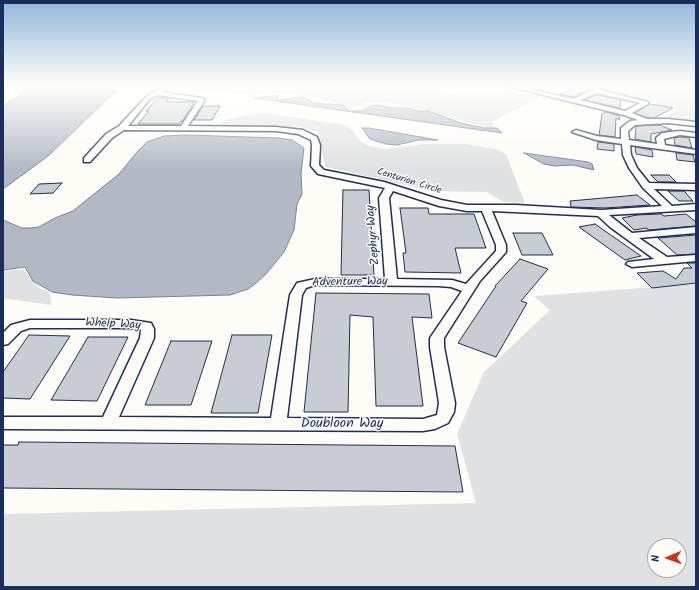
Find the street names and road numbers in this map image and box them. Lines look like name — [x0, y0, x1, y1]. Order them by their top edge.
street label: Centurion Circle — [375, 166, 443, 198]
street label: Zephyr Way — [364, 204, 384, 266]
street label: Adventure Way — [312, 275, 388, 291]
street label: Whelp Way — [85, 316, 141, 334]
street label: Doubloon Way — [301, 417, 383, 433]

